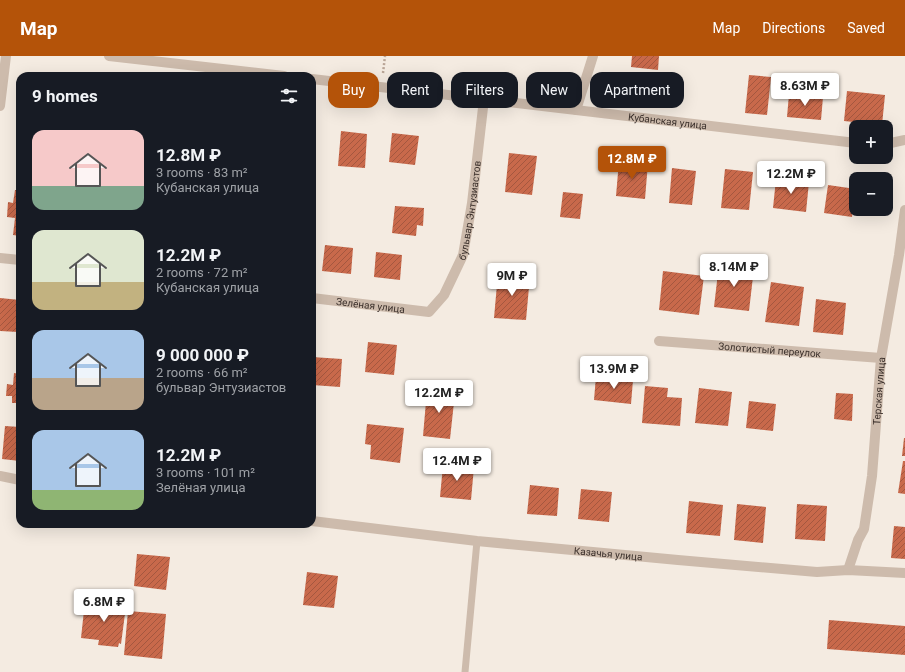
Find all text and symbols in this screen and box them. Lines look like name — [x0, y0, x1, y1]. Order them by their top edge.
text: Map — [20, 17, 58, 40]
text: Map — [713, 20, 740, 36]
text: Directions — [762, 20, 825, 36]
text: Saved — [847, 20, 885, 36]
chip: Buy — [328, 72, 379, 108]
chip: Rent — [387, 72, 443, 108]
chip: Filters — [451, 72, 518, 108]
chip: New — [526, 72, 582, 108]
chip: Apartment — [590, 72, 684, 108]
pin: 8.63M ₽ — [768, 73, 842, 107]
text: 8.63M ₽ — [780, 78, 830, 93]
icon: filters — [278, 85, 300, 107]
text: 9 homes — [32, 86, 98, 106]
street label: Кубанская улица — [628, 111, 708, 131]
map controls — [849, 120, 893, 216]
button: + — [849, 120, 893, 164]
text: 12.8M ₽ — [156, 145, 221, 165]
icon: home — [64, 146, 112, 194]
pin: 12.8M ₽ — [595, 146, 669, 180]
text: 12.8M ₽ — [607, 151, 657, 166]
street label: бульвар Энтузиастов — [456, 160, 482, 262]
pin: 12.2M ₽ — [754, 161, 828, 195]
text: 3 rooms · 83 m² — [156, 165, 248, 180]
text: 12.2M ₽ — [766, 166, 816, 181]
button: − — [849, 172, 893, 216]
text: Кубанская улица — [156, 180, 259, 195]
text: 12.2M ₽ — [156, 245, 221, 265]
icon: home — [64, 246, 112, 294]
pin: 8.14M ₽ — [697, 254, 771, 288]
text: 8.14M ₽ — [709, 259, 759, 274]
pin: 9M ₽ — [488, 263, 536, 297]
text: 2 rooms · 72 m² — [156, 265, 248, 280]
text: 9M ₽ — [496, 268, 528, 283]
text: Кубанская улица — [156, 280, 259, 295]
street label: Зелёная улица — [336, 295, 406, 315]
street label: Золотистый переулок — [718, 340, 822, 359]
text: 9 000 000 ₽ — [156, 345, 249, 365]
icon: home — [64, 346, 112, 394]
pin: 13.9M ₽ — [577, 356, 651, 390]
street label: Терская улица — [870, 357, 887, 425]
text: 13.9M ₽ — [589, 361, 639, 376]
text: 2 rooms · 66 m² — [156, 365, 248, 380]
text: бульвар Энтузиастов — [156, 380, 286, 395]
pin: 12.2M ₽ — [402, 380, 476, 414]
text: 12.2M ₽ — [414, 385, 464, 400]
text: 12.2M ₽ — [156, 445, 221, 465]
icon: home — [64, 446, 112, 494]
pin: 12.4M ₽ — [420, 448, 494, 482]
text: 12.4M ₽ — [432, 453, 482, 468]
text: 3 rooms · 101 m² — [156, 465, 255, 480]
text: Зелёная улица — [156, 480, 246, 495]
street label: Казачья улица — [573, 545, 643, 562]
pin: 6.8M ₽ — [71, 589, 137, 623]
text: 6.8M ₽ — [83, 594, 125, 609]

